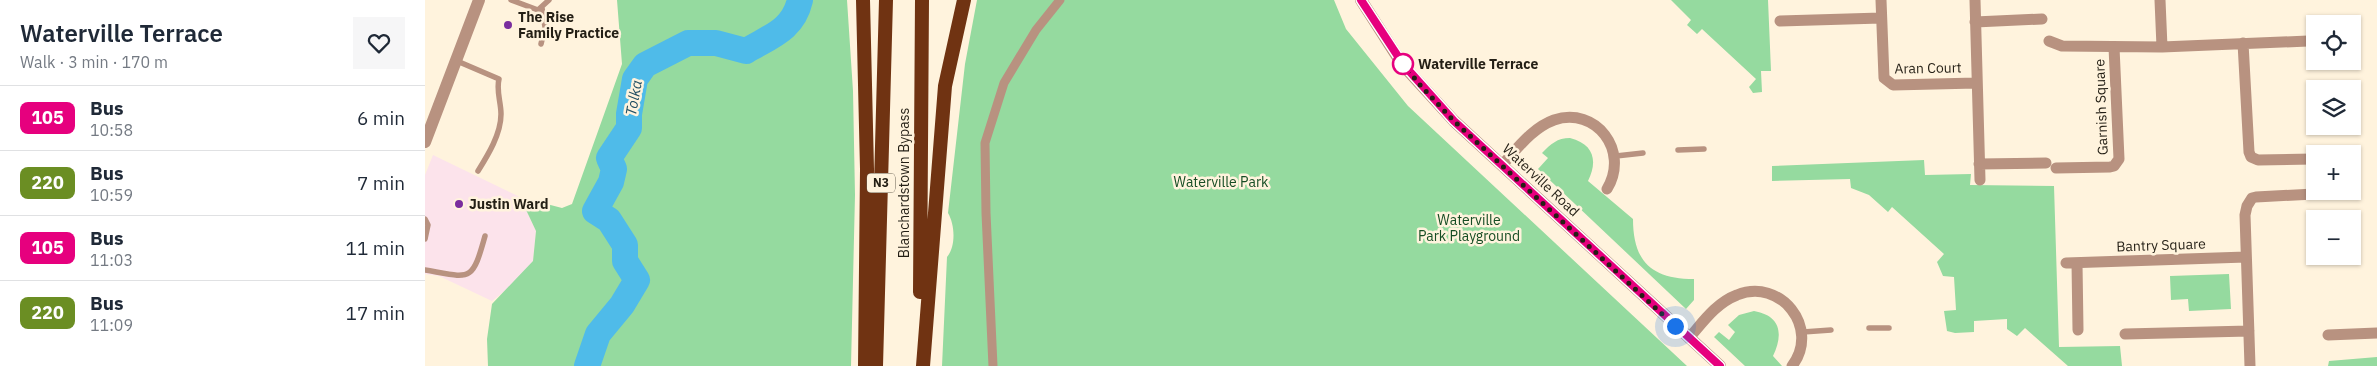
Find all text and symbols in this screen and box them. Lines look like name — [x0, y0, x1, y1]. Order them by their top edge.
place label: The Rise Family Practice — [518, 8, 619, 42]
map controls — [2306, 15, 2361, 265]
button: locate — [2306, 15, 2361, 70]
text: Waterville Terrace — [20, 17, 223, 49]
button: heart — [353, 17, 405, 69]
marker: The Rise Family Practice — [502, 19, 514, 31]
text: Walk · 3 min · 170 m — [20, 52, 168, 72]
marker: Waterville Terrace — [1392, 53, 1414, 75]
place label: Waterville Terrace — [1418, 55, 1538, 73]
street label: Aran Court — [1894, 58, 1962, 78]
street label: Garnish Square — [2090, 58, 2112, 155]
water label: Tolka — [621, 78, 646, 117]
button: layers — [2306, 80, 2361, 135]
text: Bus — [90, 96, 124, 120]
text: 105 — [31, 106, 64, 129]
text: 6 min — [357, 106, 405, 130]
street label: Blanchardstown Bypass — [895, 108, 913, 258]
text: 10:58 — [90, 120, 133, 140]
street label: Waterville Road — [1499, 140, 1583, 220]
button: + — [2306, 145, 2361, 200]
text: Bus — [90, 161, 124, 185]
text: 220 — [31, 171, 64, 194]
text: 7 min — [357, 171, 405, 195]
park label: Waterville Park — [1174, 173, 1269, 191]
road number: N3 — [867, 174, 895, 192]
text: 10:59 — [90, 185, 133, 205]
place label: Justin Ward — [469, 195, 548, 213]
marker: Justin Ward — [453, 198, 465, 210]
button: − — [2306, 210, 2361, 265]
park label: Waterville Park Playground — [1418, 211, 1520, 245]
text: Bus — [90, 226, 124, 250]
street label: Bantry Square — [2116, 234, 2206, 256]
text: 105 — [31, 236, 64, 259]
text: 11 min — [346, 236, 405, 260]
text: 11:03 — [90, 250, 133, 270]
text: Bus — [90, 291, 124, 315]
text: 220 — [31, 301, 64, 324]
text: 17 min — [346, 301, 405, 325]
your location — [1663, 314, 1688, 339]
text: 11:09 — [90, 315, 133, 335]

